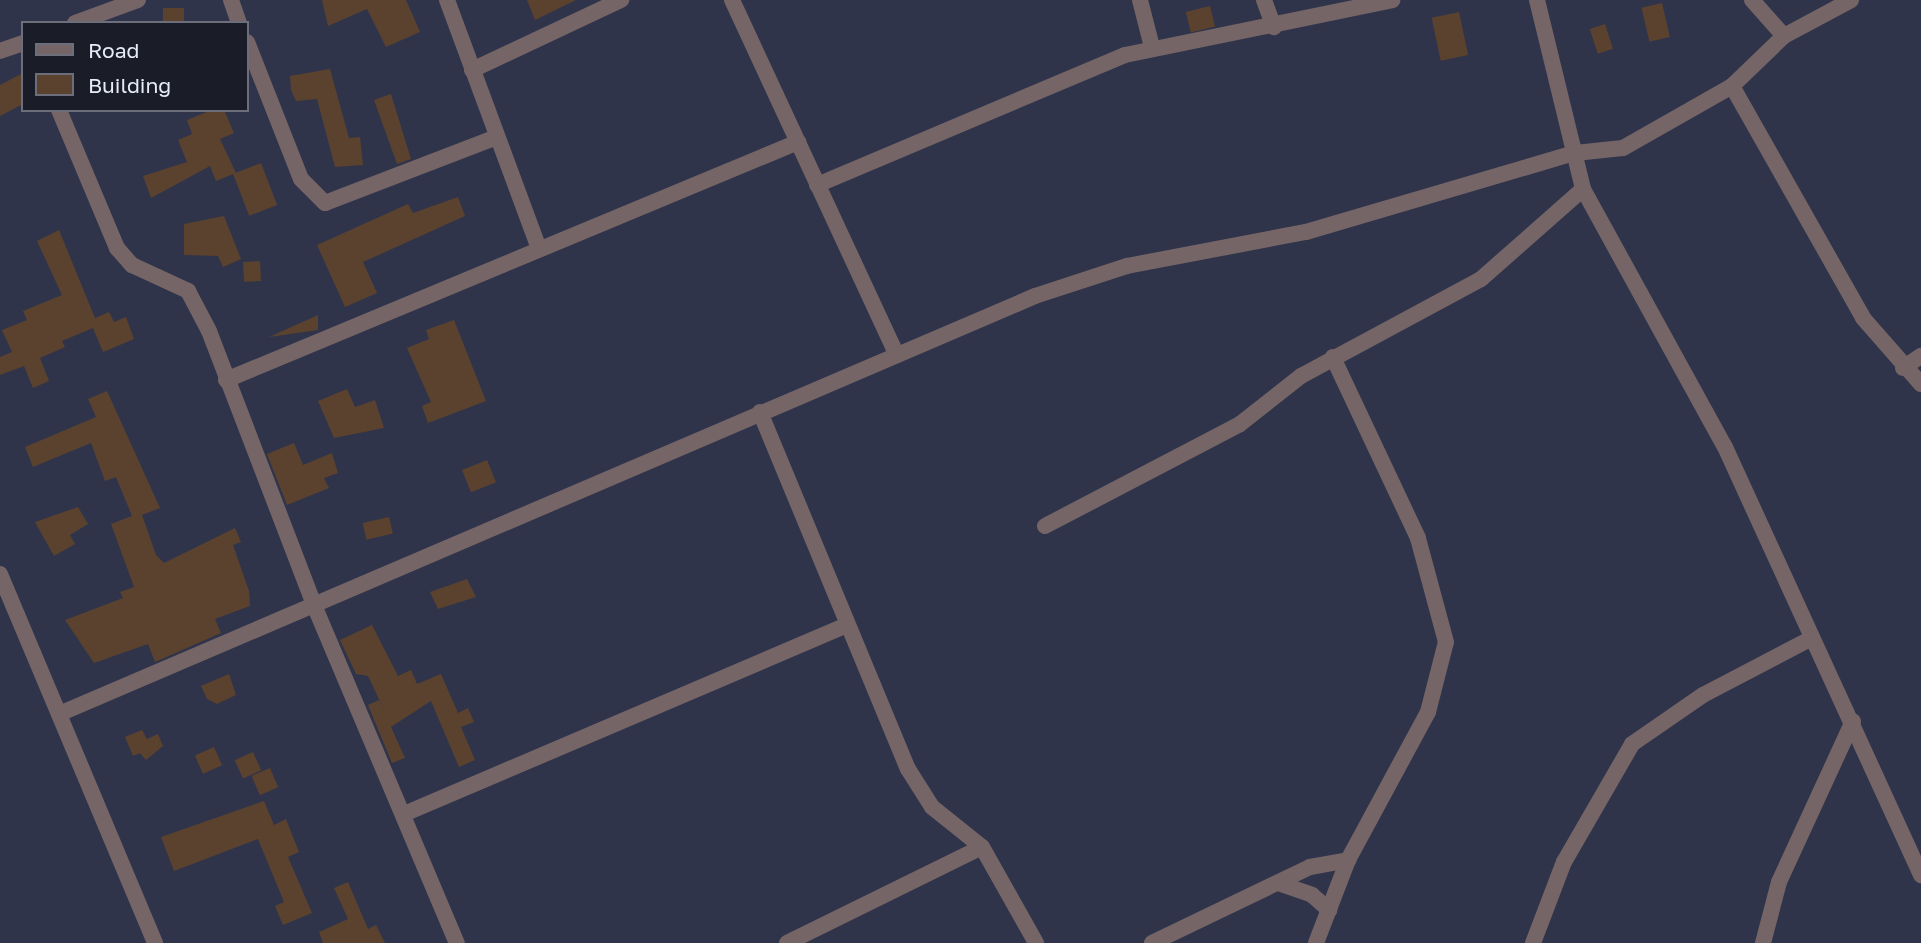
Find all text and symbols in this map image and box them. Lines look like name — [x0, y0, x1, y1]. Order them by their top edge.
legend — [21, 21, 248, 112]
text: Road — [88, 37, 139, 63]
text: Building — [88, 72, 171, 98]

